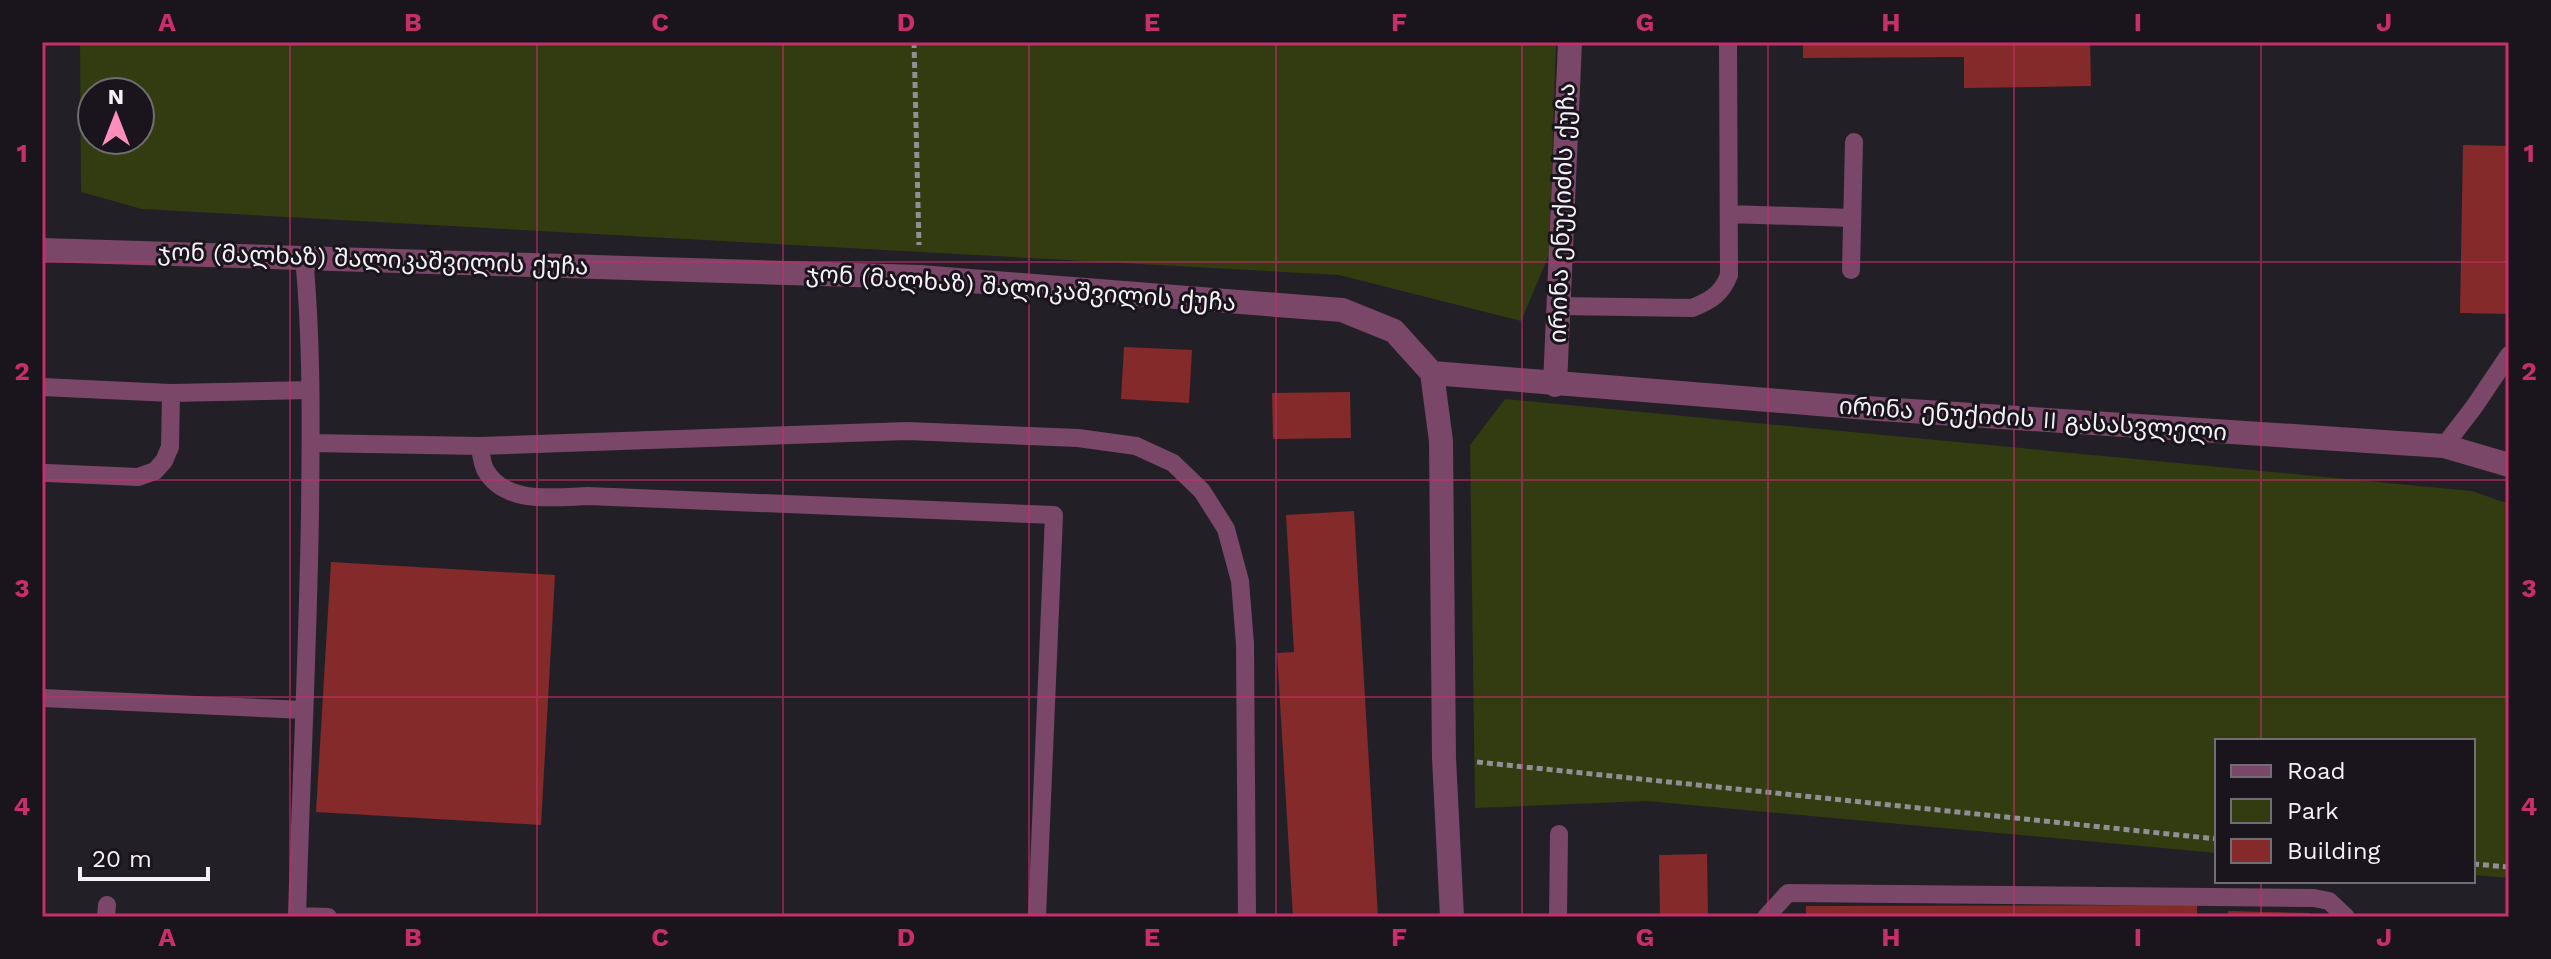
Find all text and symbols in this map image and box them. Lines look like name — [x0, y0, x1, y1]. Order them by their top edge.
text: A — [158, 7, 176, 37]
text: B — [404, 7, 422, 37]
text: C — [651, 7, 669, 37]
text: D — [897, 7, 915, 37]
text: E — [1144, 7, 1160, 37]
text: F — [1391, 7, 1407, 37]
text: G — [1636, 7, 1654, 37]
text: H — [1881, 7, 1901, 37]
text: I — [2134, 7, 2142, 37]
text: J — [2376, 7, 2392, 37]
north arrow — [76, 76, 156, 156]
street label: ირინა ენუქიძის ქუჩა — [1543, 82, 1581, 344]
text: N — [108, 84, 124, 109]
text: 1 — [16, 138, 28, 168]
text: 1 — [2523, 138, 2535, 168]
street label: ჯონ (მალხაზ) შალიკაშვილის ქუჩა — [157, 237, 589, 281]
street label: ჯონ (მალხაზ) შალიკაშვილის ქუჩა — [805, 259, 1237, 317]
text: 2 — [14, 356, 30, 386]
text: 2 — [2521, 356, 2537, 386]
street label: ირინა ენუქიძის II გასასვლელი — [1838, 391, 2228, 447]
text: 3 — [14, 573, 30, 603]
text: 3 — [2521, 573, 2537, 603]
legend — [2215, 739, 2475, 883]
text: Road — [2287, 757, 2346, 785]
text: 4 — [14, 791, 31, 821]
text: 4 — [2521, 791, 2538, 821]
text: Park — [2287, 797, 2339, 825]
scale bar — [80, 831, 208, 881]
text: Building — [2287, 837, 2380, 865]
text: 20 m — [92, 845, 152, 873]
text: A — [158, 922, 176, 952]
text: B — [404, 922, 422, 952]
text: C — [651, 922, 669, 952]
text: D — [897, 922, 915, 952]
text: E — [1144, 922, 1160, 952]
text: F — [1391, 922, 1407, 952]
text: G — [1636, 922, 1654, 952]
text: H — [1881, 922, 1901, 952]
text: I — [2134, 922, 2142, 952]
text: J — [2376, 922, 2392, 952]

